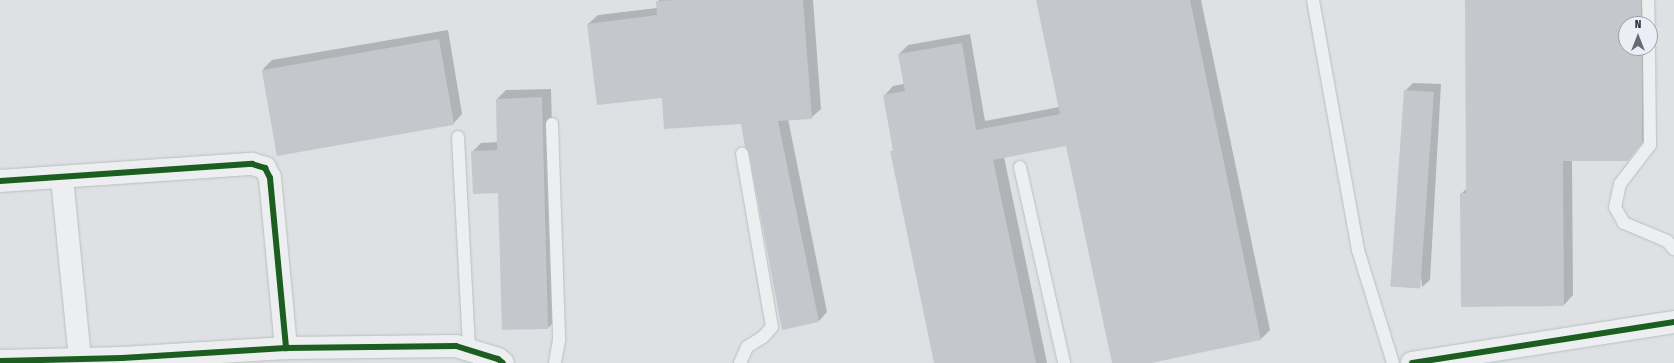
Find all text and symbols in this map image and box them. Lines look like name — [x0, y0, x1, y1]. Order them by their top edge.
north arrow — [1618, 16, 1658, 56]
text: N — [1635, 18, 1641, 31]

